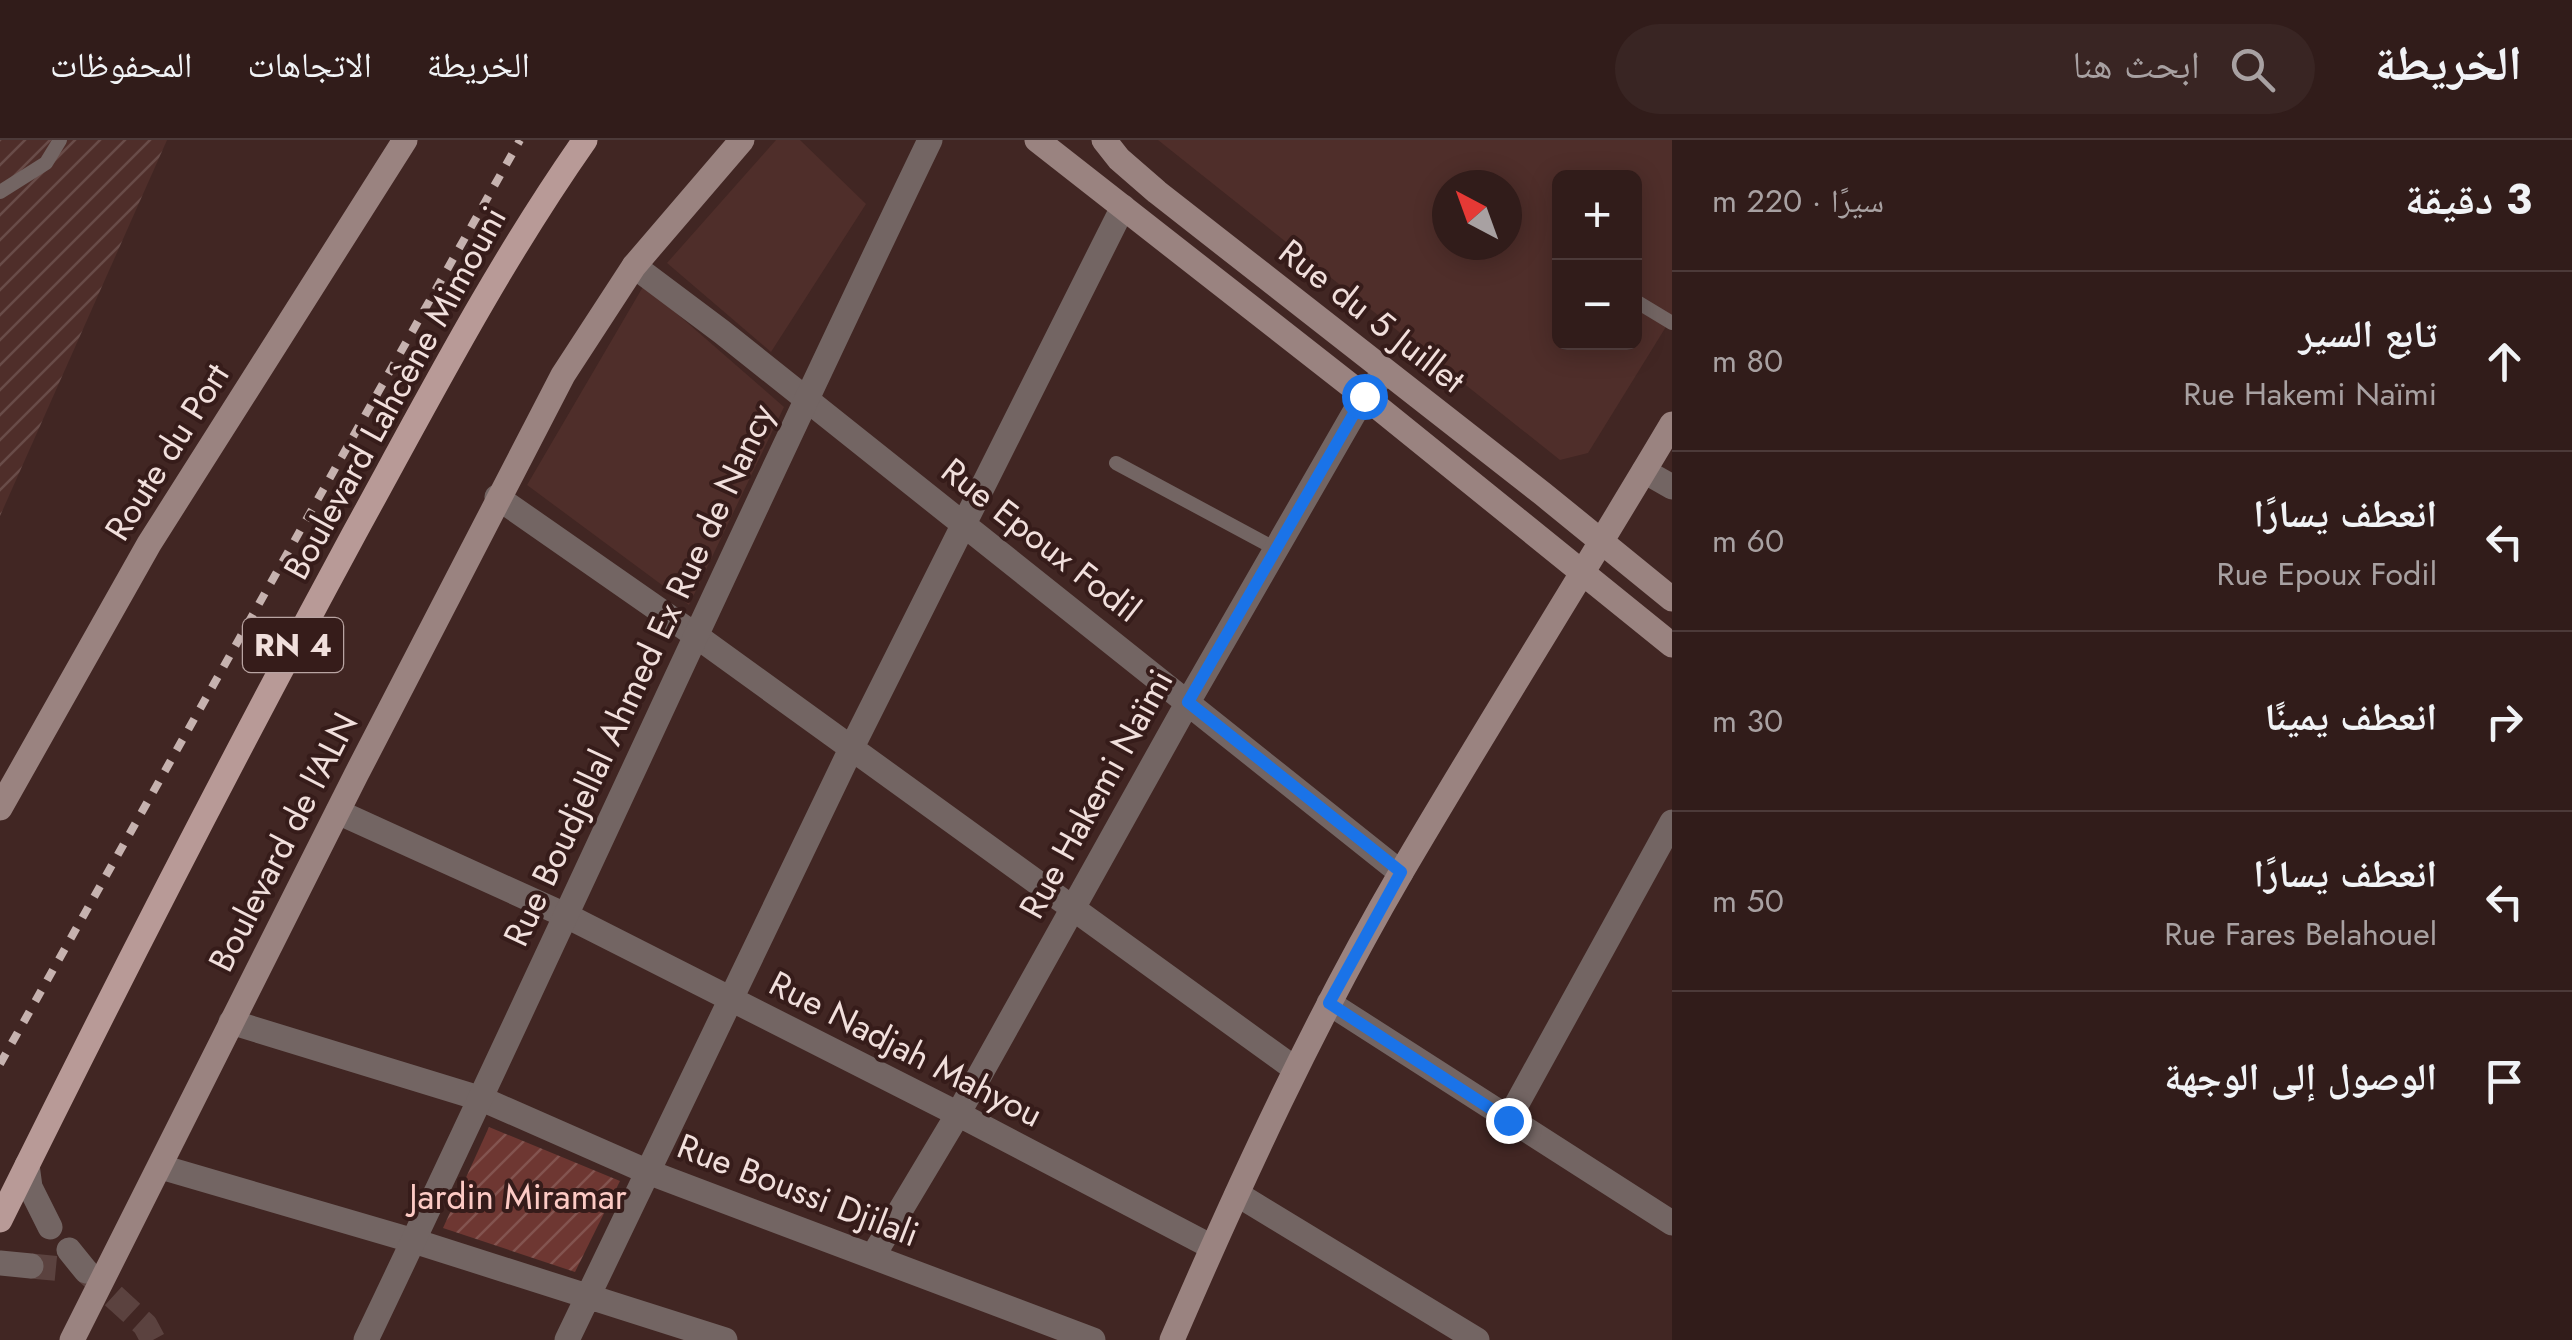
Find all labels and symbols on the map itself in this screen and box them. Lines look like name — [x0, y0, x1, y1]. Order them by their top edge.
north arrow — [1432, 170, 1522, 260]
street label: Boulevard Lahcène Mimouni — [271, 197, 519, 589]
street label: Rue du 5 Juillet — [1268, 227, 1476, 405]
street label: Route du Port — [93, 353, 242, 550]
route start — [1342, 374, 1388, 420]
street label: Rue Boudjellal Ahmed Ex Rue de Nancy — [491, 395, 787, 954]
street label: Rue Epoux Fodil — [931, 446, 1151, 634]
road number: RN 4 — [243, 618, 343, 672]
street label: Rue Hakemi Naïmi — [1007, 660, 1185, 928]
street label: Boulevard de l'ALN — [196, 704, 370, 980]
street label: Rue Nadjah Mahyou — [761, 958, 1051, 1140]
route end — [1486, 1098, 1532, 1144]
street label: Rue Boussi Djilali — [670, 1121, 926, 1259]
park label: Jardin Miramar — [405, 1172, 627, 1222]

